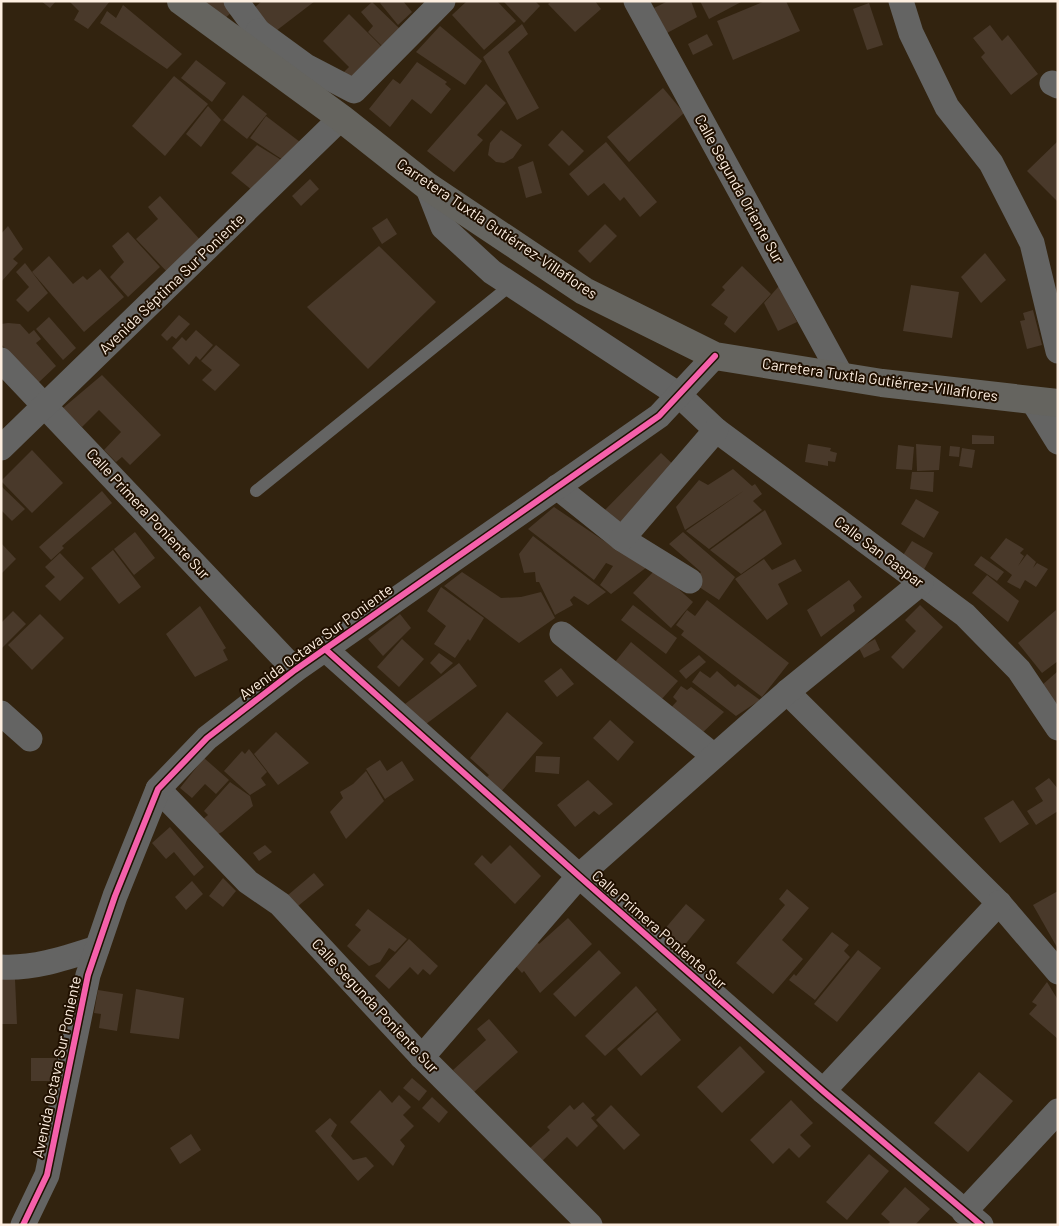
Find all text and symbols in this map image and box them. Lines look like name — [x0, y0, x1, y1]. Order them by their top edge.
street label: Calle Segunda Oriente Sur — [691, 111, 789, 267]
street label: Carretera Tuxtla Gutiérrez-Villaflores — [394, 154, 601, 302]
street label: Avenida Séptima Sur Poniente — [95, 209, 248, 357]
street label: Carretera Tuxtla Gutiérrez-Villaflores — [761, 354, 999, 404]
street label: Calle Primera Poniente Sur — [83, 444, 214, 583]
street label: Calle San Gaspar — [831, 512, 928, 591]
street label: Avenida Octava Sur Poniente — [235, 579, 396, 703]
street label: Calle Primera Poniente Sur — [589, 866, 731, 993]
street label: Calle Segunda Poniente Sur — [309, 934, 443, 1077]
street label: Avenida Octava Sur Poniente — [28, 974, 84, 1159]

